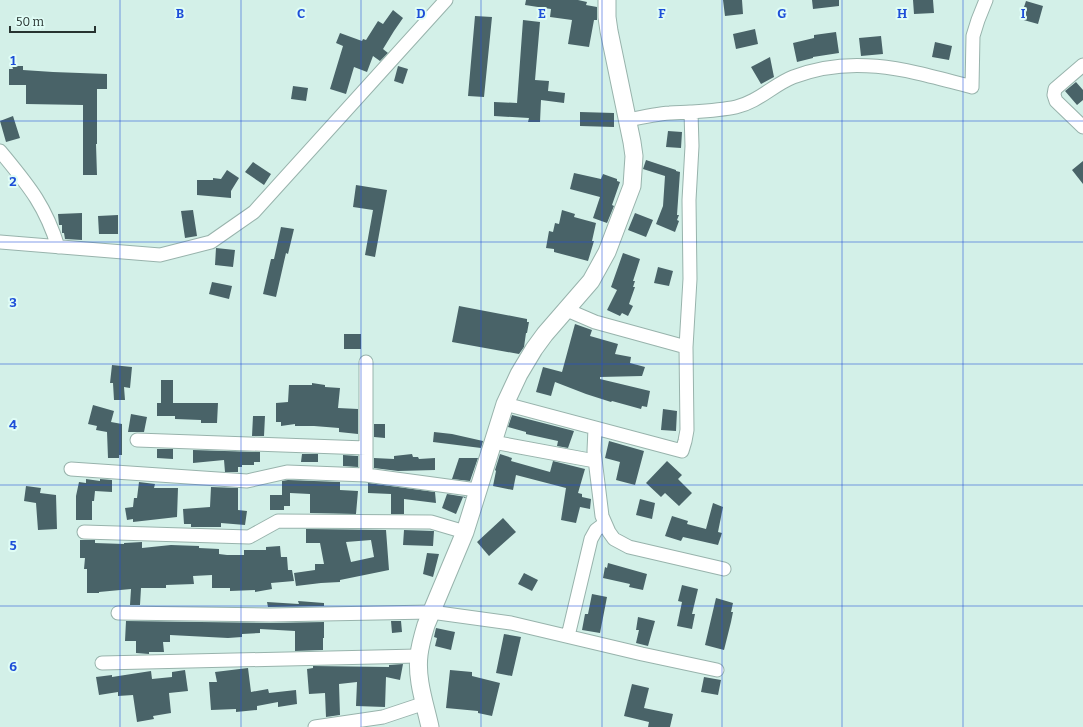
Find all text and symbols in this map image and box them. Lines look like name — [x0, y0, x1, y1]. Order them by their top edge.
text: B — [176, 6, 184, 21]
text: C — [297, 6, 305, 21]
text: D — [416, 6, 426, 21]
text: E — [538, 6, 546, 21]
text: F — [658, 6, 666, 21]
text: G — [777, 6, 787, 21]
text: H — [897, 6, 907, 21]
text: I — [1021, 6, 1026, 21]
scale bar — [10, 8, 95, 34]
text: 50 m — [16, 15, 45, 29]
text: 1 — [10, 53, 16, 68]
text: 2 — [9, 174, 17, 189]
text: 3 — [9, 295, 17, 310]
text: 4 — [9, 417, 17, 432]
text: 5 — [9, 538, 17, 553]
text: 6 — [9, 659, 17, 674]

